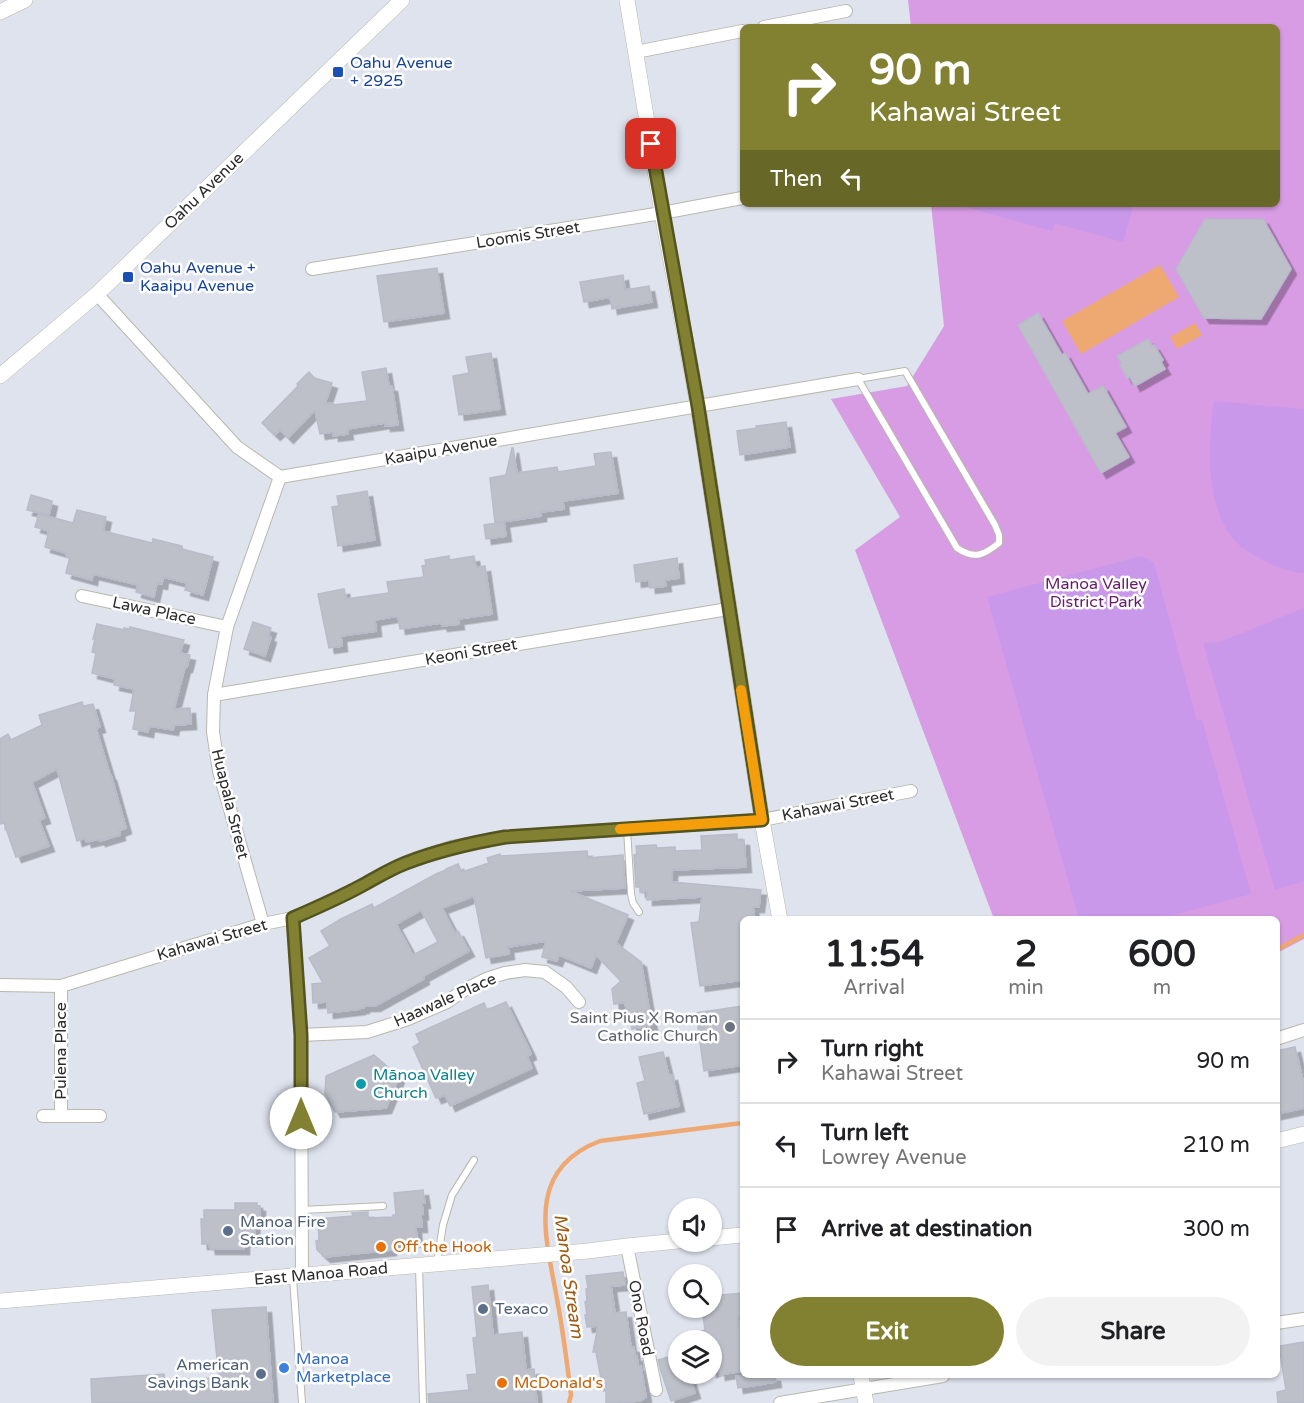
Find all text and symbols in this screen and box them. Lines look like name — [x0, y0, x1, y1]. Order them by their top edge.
text: 90 m — [869, 45, 971, 96]
icon: right — [770, 48, 848, 126]
place label: Oahu Avenue + 2925 — [350, 53, 453, 91]
marker: Oahu Avenue + 2925 — [331, 65, 345, 79]
text: Kahawai Street — [869, 96, 1061, 129]
pin — [625, 118, 676, 169]
icon: arrive — [634, 127, 667, 160]
street label: Oahu Avenue — [160, 148, 248, 234]
icon: left — [835, 162, 868, 195]
text: Then — [770, 166, 823, 192]
street label: Loomis Street — [475, 217, 581, 253]
place label: Oahu Avenue + Kaaipu Avenue — [140, 258, 256, 296]
marker: Oahu Avenue + Kaaipu Avenue — [121, 270, 135, 284]
street label: Kaaipu Avenue — [383, 430, 499, 470]
park label: Manoa Valley District Park — [1045, 574, 1147, 612]
street label: Lawa Place — [110, 592, 198, 630]
street label: Keoni Street — [423, 634, 519, 670]
street label: Huapala Street — [207, 747, 253, 861]
street label: Kahawai Street — [780, 784, 896, 826]
street label: Kahawai Street — [155, 915, 269, 965]
text: 11:54 — [824, 933, 924, 976]
text: 2 — [1015, 933, 1037, 976]
text: 600 — [1128, 933, 1196, 976]
street label: Haawale Place — [391, 969, 499, 1031]
text: Arrival — [843, 976, 905, 1000]
text: min — [1008, 976, 1044, 1000]
text: m — [1153, 976, 1171, 1000]
street label: Pulena Place — [51, 1002, 71, 1100]
place label: Saint Pius X Roman Catholic Church — [570, 1008, 718, 1046]
marker: Saint Pius X Roman Catholic Church — [723, 1020, 737, 1034]
text: Turn right — [821, 1036, 923, 1062]
icon: right — [770, 1045, 803, 1078]
text: 90 m — [1196, 1048, 1250, 1074]
text: Kahawai Street — [821, 1062, 963, 1086]
place label: Mānoa Valley Church — [373, 1065, 475, 1103]
marker: Mānoa Valley Church — [354, 1077, 368, 1091]
position arrow — [269, 1086, 333, 1150]
text: Turn left — [821, 1120, 909, 1146]
icon: left — [770, 1129, 803, 1162]
text: 210 m — [1183, 1132, 1250, 1158]
text: Lowrey Avenue — [821, 1146, 966, 1170]
map controls — [668, 1198, 722, 1384]
button: sound — [668, 1198, 722, 1252]
place label: Manoa Fire Station — [240, 1212, 326, 1250]
water label: Manoa Stream — [549, 1212, 589, 1340]
icon: arrive — [770, 1213, 803, 1246]
text: Arrive at destination — [821, 1216, 1032, 1242]
text: 300 m — [1183, 1216, 1250, 1242]
marker: Manoa Fire Station — [221, 1224, 235, 1238]
place label: Off the Hook — [393, 1237, 492, 1257]
marker: Off the Hook — [374, 1240, 388, 1254]
street label: East Manoa Road — [253, 1258, 389, 1290]
button: search — [668, 1264, 722, 1318]
street label: Ono Road — [624, 1278, 658, 1358]
button: Exit — [770, 1297, 1004, 1366]
button: Share — [1016, 1297, 1250, 1366]
place label: Texaco — [495, 1299, 549, 1319]
marker: Texaco — [476, 1302, 490, 1316]
button: layers — [668, 1330, 722, 1384]
place label: Manoa Marketplace — [296, 1349, 391, 1387]
place label: American Savings Bank — [148, 1355, 249, 1393]
marker: Manoa Marketplace — [277, 1361, 291, 1375]
marker: American Savings Bank — [254, 1367, 268, 1381]
place label: McDonald's — [514, 1373, 603, 1393]
marker: McDonald's — [495, 1376, 509, 1390]

